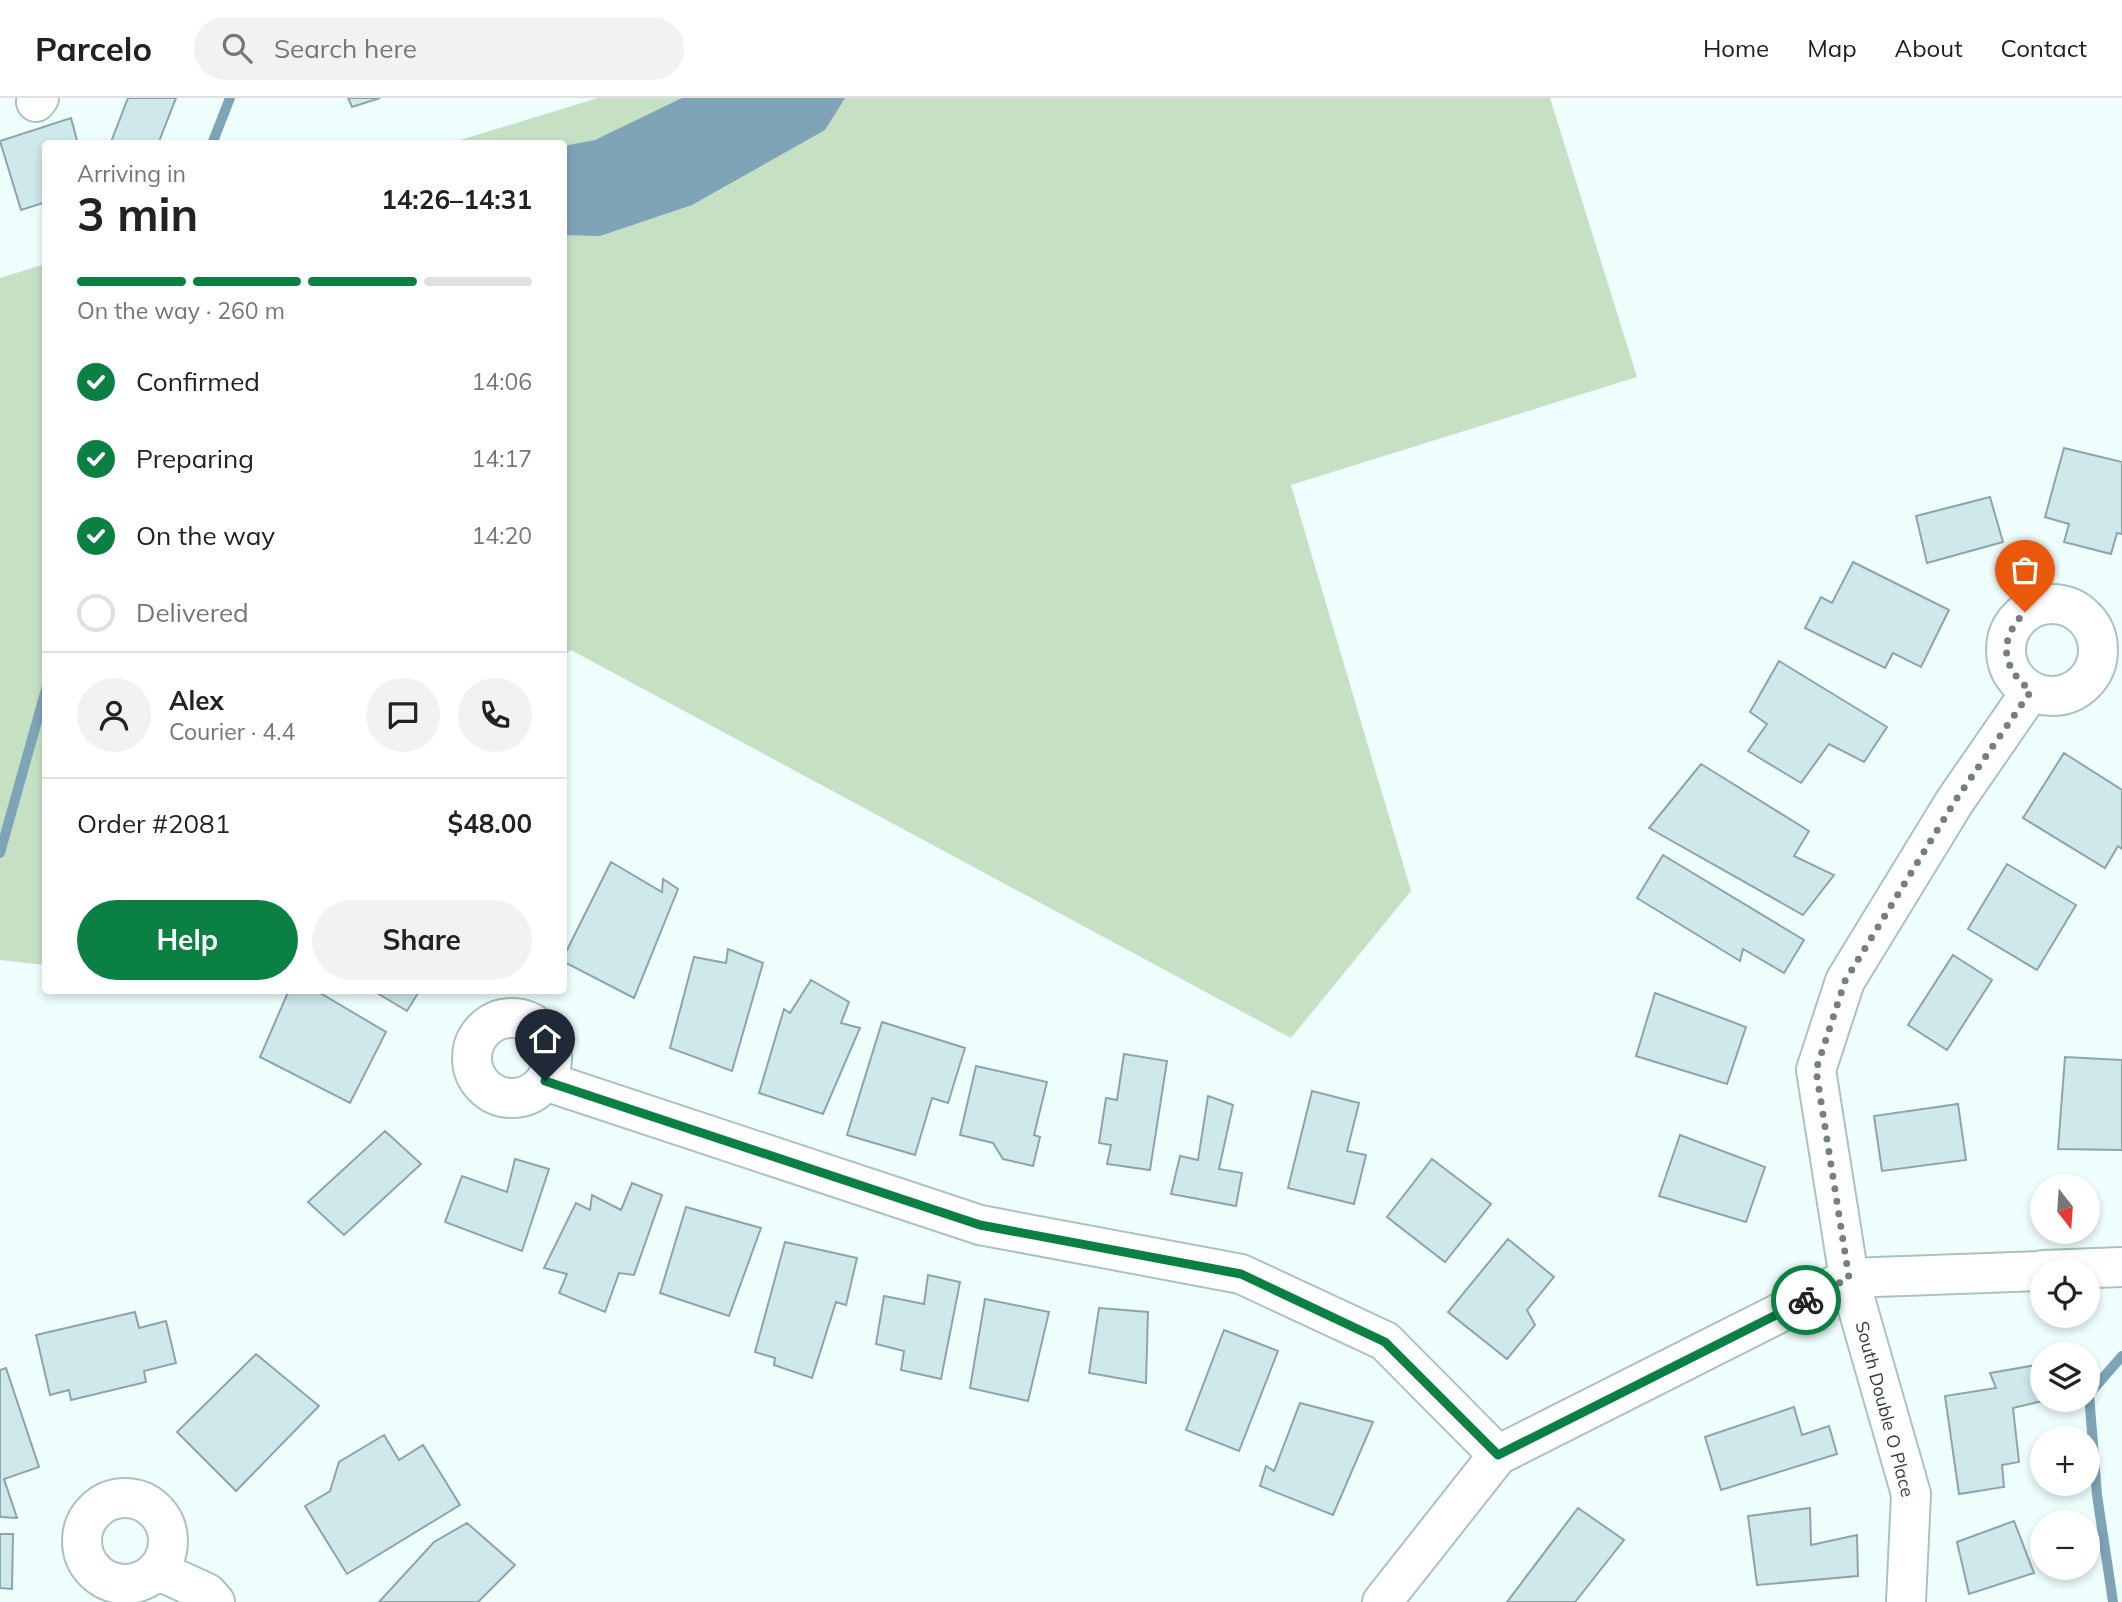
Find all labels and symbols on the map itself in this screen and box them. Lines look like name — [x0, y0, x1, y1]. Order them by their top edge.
pin — [1995, 540, 2055, 612]
pin — [515, 1009, 575, 1081]
north arrow — [2030, 1174, 2100, 1244]
courier — [1771, 1265, 1841, 1335]
street label: South Double O Place — [1850, 1319, 1920, 1499]

